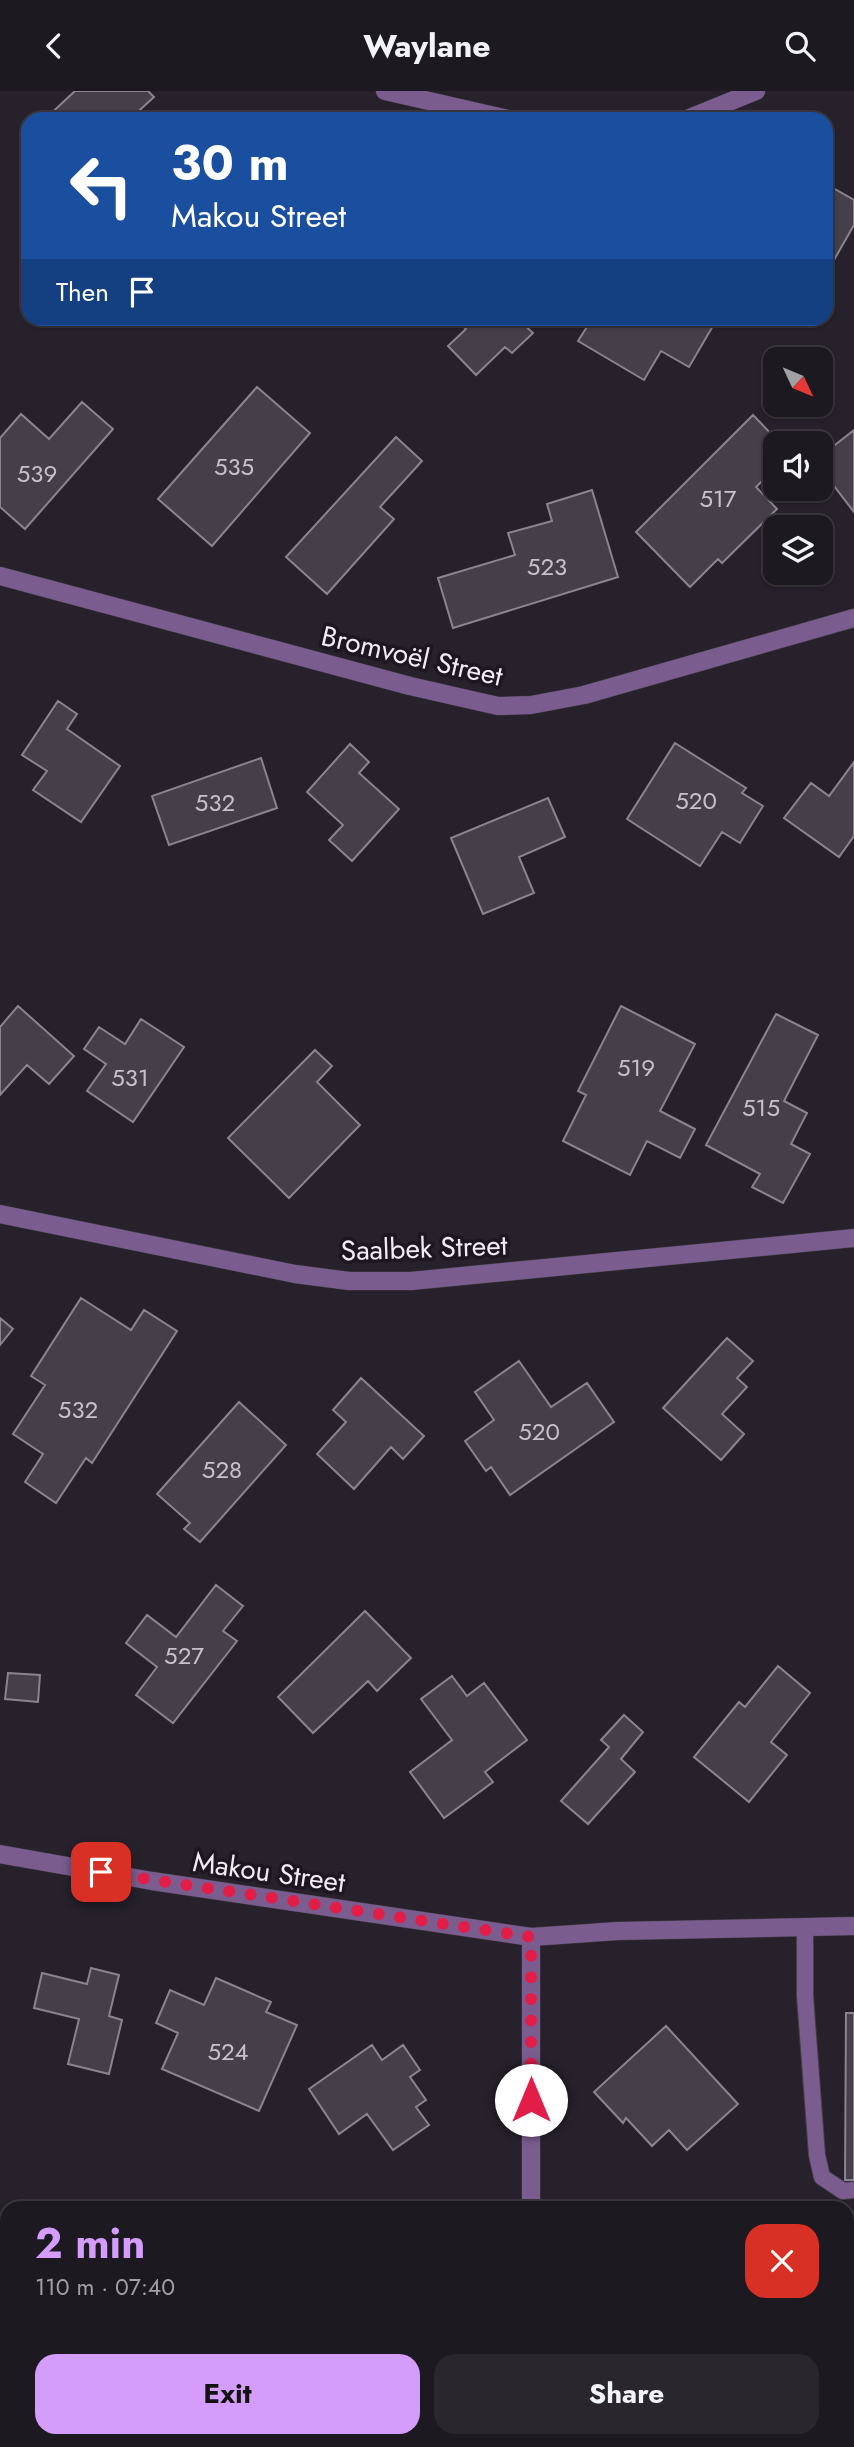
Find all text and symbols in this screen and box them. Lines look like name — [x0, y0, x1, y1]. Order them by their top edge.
text: Waylane — [363, 23, 491, 69]
icon: back — [35, 27, 73, 65]
icon: search — [781, 27, 819, 65]
text: 30 m — [171, 128, 289, 198]
icon: left — [56, 140, 147, 231]
text: Makou Street — [171, 193, 346, 239]
text: Then — [56, 273, 109, 311]
icon: arrive — [123, 273, 161, 311]
north arrow — [763, 347, 833, 417]
map controls — [763, 347, 833, 585]
button: sound — [763, 431, 833, 501]
house number: 535 — [214, 449, 254, 484]
house number: 539 — [17, 456, 57, 491]
house number: 517 — [700, 481, 737, 516]
button: layers — [763, 515, 833, 585]
house number: 523 — [527, 549, 567, 584]
street label: Bromvoël Street — [317, 615, 507, 697]
house number: 520 — [675, 783, 717, 818]
house number: 532 — [195, 785, 235, 820]
house number: 519 — [617, 1050, 655, 1085]
house number: 531 — [111, 1060, 149, 1095]
house number: 515 — [742, 1090, 780, 1125]
street label: Saalbek Street — [340, 1225, 508, 1271]
house number: 532 — [58, 1392, 98, 1427]
house number: 520 — [518, 1414, 560, 1449]
house number: 528 — [202, 1452, 242, 1487]
house number: 527 — [164, 1638, 204, 1673]
street label: Makou Street — [190, 1841, 348, 1903]
pin — [71, 1842, 131, 1902]
icon: arrive — [82, 1853, 120, 1891]
house number: 524 — [207, 2034, 249, 2069]
position arrow — [494, 2063, 568, 2137]
text: 2 min — [35, 2213, 145, 2274]
button: close — [745, 2224, 819, 2298]
text: 110 m · 07:40 — [35, 2270, 175, 2304]
button: Exit — [35, 2354, 420, 2434]
button: Share — [434, 2354, 819, 2434]

